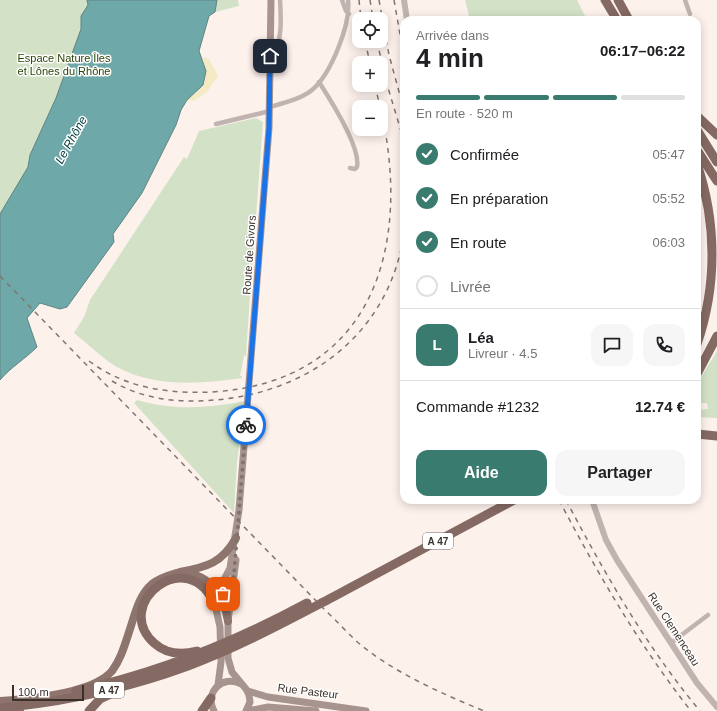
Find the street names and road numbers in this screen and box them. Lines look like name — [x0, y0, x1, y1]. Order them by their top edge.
street label: Route de Givors — [240, 214, 258, 295]
road number: A 47 — [423, 533, 453, 549]
street label: Rue Clemenceau — [646, 590, 702, 668]
street label: Rue Pasteur — [277, 681, 339, 701]
road number: A 47 — [94, 682, 124, 698]

